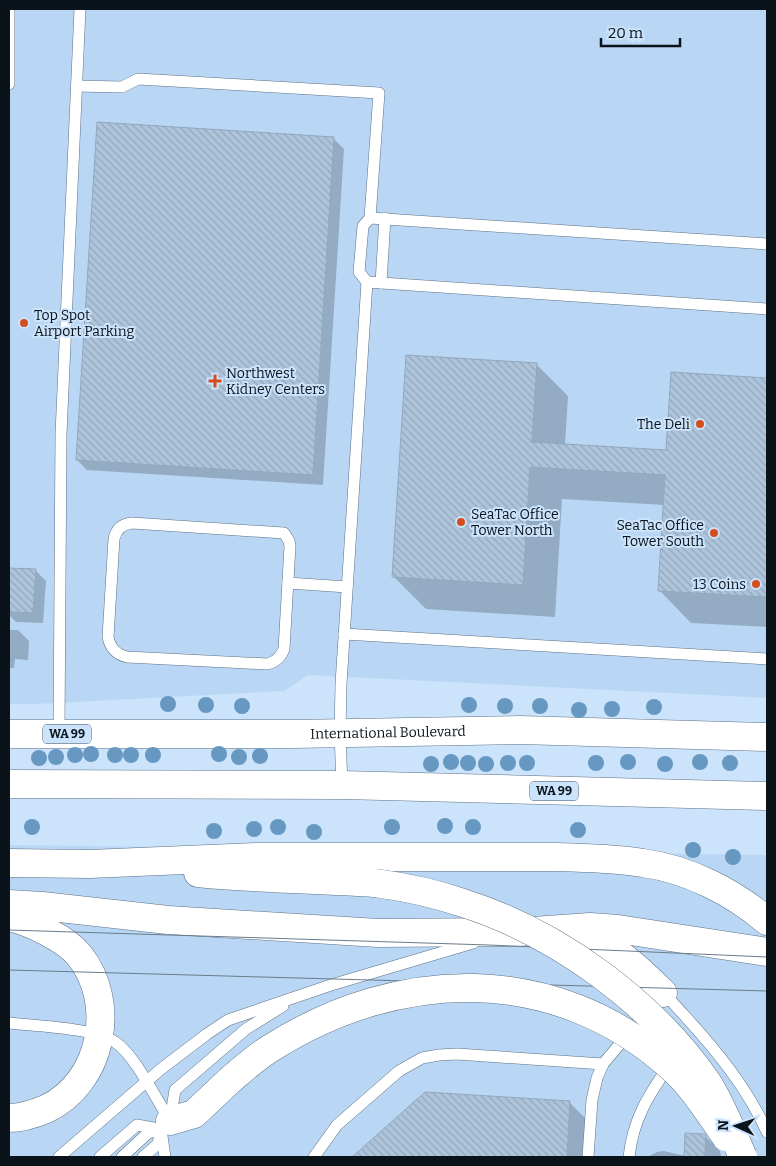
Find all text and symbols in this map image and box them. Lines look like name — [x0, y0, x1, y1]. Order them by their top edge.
scale bar — [601, 15, 680, 47]
text: 20 m — [608, 24, 644, 42]
place label: Top Spot Airport Parking — [34, 307, 135, 340]
marker: Top Spot Airport Parking — [18, 317, 30, 329]
place label: Northwest Kidney Centers — [226, 365, 325, 398]
marker: Northwest Kidney Centers — [208, 374, 222, 388]
place label: The Deli — [637, 416, 690, 433]
marker: The Deli — [694, 418, 706, 430]
place label: SeaTac Office Tower North — [471, 506, 559, 539]
marker: SeaTac Office Tower North — [455, 516, 467, 528]
place label: SeaTac Office Tower South — [616, 517, 704, 550]
marker: SeaTac Office Tower South — [708, 527, 720, 539]
place label: 13 Coins — [693, 576, 746, 593]
marker: 13 Coins — [750, 578, 762, 590]
street label: International Boulevard — [310, 723, 466, 743]
road number: WA 99 — [43, 724, 91, 744]
road number: WA 99 — [530, 781, 578, 800]
north arrow — [711, 1101, 761, 1151]
text: N — [715, 1119, 732, 1131]

